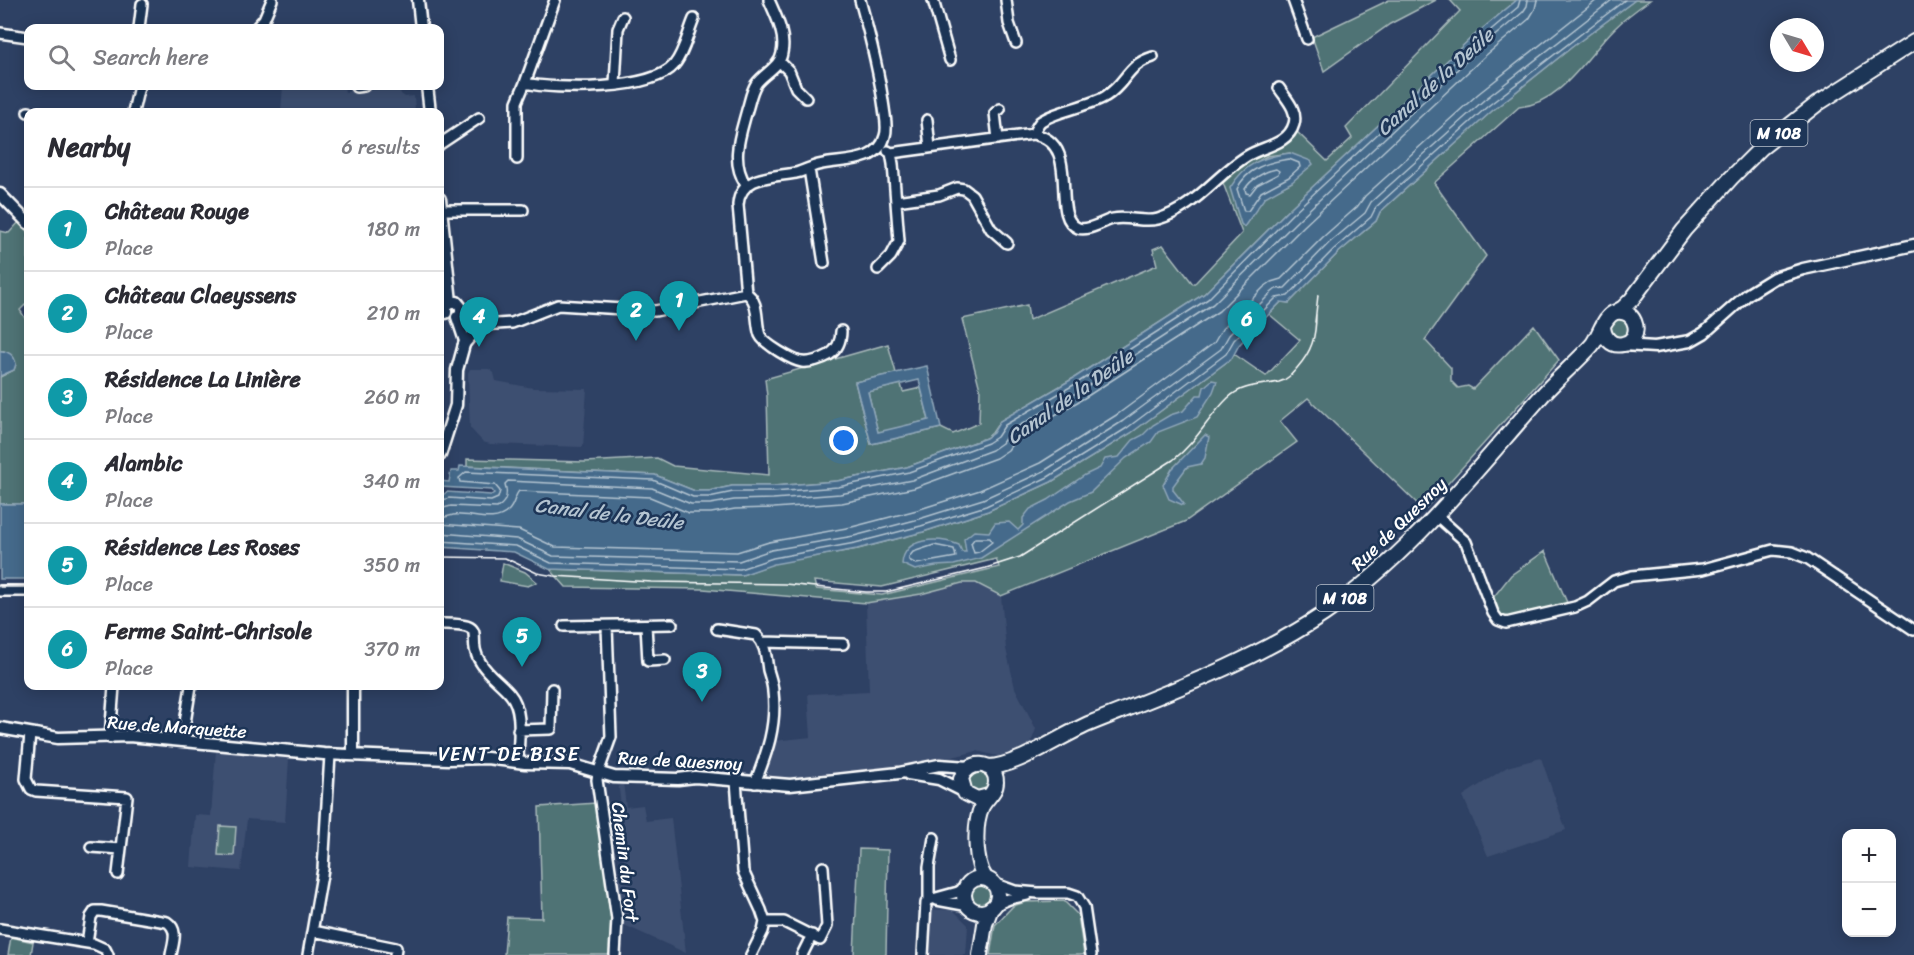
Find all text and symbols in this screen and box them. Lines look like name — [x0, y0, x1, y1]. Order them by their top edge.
water label: Canal de la Deûle — [1368, 18, 1504, 145]
north arrow — [1770, 18, 1824, 72]
search box — [24, 24, 444, 90]
text: Search here — [93, 38, 209, 77]
icon: search — [45, 41, 78, 74]
road number: M 108 — [1750, 120, 1808, 146]
text: Nearby — [48, 124, 130, 170]
text: 6 results — [341, 130, 420, 165]
text: Château Rouge — [105, 192, 249, 231]
text: 1 — [63, 212, 72, 247]
text: 180 m — [366, 212, 420, 247]
text: Place — [105, 231, 153, 266]
text: Château Claeyssens — [105, 276, 296, 315]
pin: 1 — [660, 282, 698, 331]
pin: 2 — [616, 292, 656, 341]
text: 2 — [62, 296, 73, 331]
text: 210 m — [367, 296, 420, 331]
pin: 4 — [460, 298, 498, 347]
pin: 6 — [1228, 300, 1266, 350]
text: Place — [105, 315, 153, 350]
water label: Canal de la Deûle — [999, 339, 1143, 454]
text: Résidence La Linière — [105, 360, 301, 399]
text: 3 — [62, 380, 73, 415]
text: 260 m — [364, 380, 420, 415]
text: Place — [105, 399, 153, 434]
your location — [829, 426, 858, 455]
text: Alambic — [105, 444, 182, 483]
text: 4 — [61, 464, 74, 499]
text: 340 m — [363, 464, 420, 499]
street label: Rue de Quesnoy — [1343, 469, 1455, 579]
text: Place — [105, 483, 153, 518]
water label: Canal de la Deûle — [533, 488, 687, 541]
text: Résidence Les Roses — [105, 528, 300, 567]
text: 5 — [61, 548, 74, 583]
text: 350 m — [364, 548, 420, 583]
text: Place — [105, 567, 153, 602]
road number: M 108 — [1316, 585, 1374, 611]
text: Ferme Saint-Chrisole — [105, 612, 312, 651]
pin: 5 — [502, 618, 542, 667]
text: 6 — [62, 632, 73, 667]
text: 370 m — [364, 632, 420, 667]
text: Place — [105, 651, 153, 686]
pin: 3 — [682, 652, 722, 702]
street label: Rue de Marquette — [106, 706, 248, 748]
district label: VENT DE BISE — [438, 737, 581, 772]
street label: Rue de Quesnoy — [617, 742, 744, 780]
street label: Chemin du Fort — [602, 800, 648, 925]
map controls — [1842, 829, 1896, 937]
button: + — [1842, 829, 1896, 883]
button: − — [1842, 883, 1896, 937]

